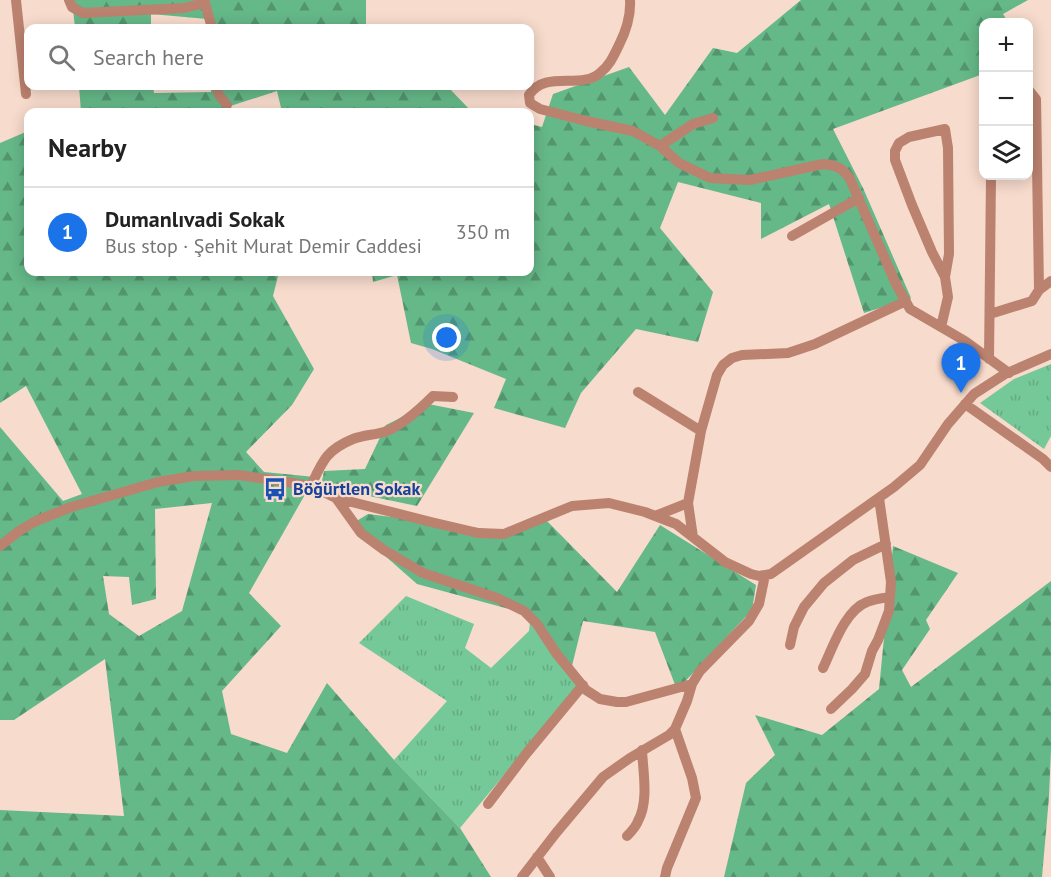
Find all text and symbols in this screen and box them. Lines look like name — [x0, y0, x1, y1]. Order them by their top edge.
map controls — [979, 18, 1033, 180]
button: + — [979, 18, 1033, 72]
search box — [24, 24, 534, 90]
icon: search — [45, 41, 78, 74]
text: Search here — [93, 43, 204, 71]
button: − — [979, 72, 1033, 126]
button: layers — [979, 126, 1033, 180]
text: Nearby — [48, 131, 126, 164]
text: Dumanlıvadi Sokak — [105, 205, 285, 233]
text: 1 — [62, 219, 73, 245]
text: 350 m — [456, 219, 510, 245]
text: Bus stop · Şehit Murat Demir Caddesi — [105, 233, 422, 259]
your location — [432, 323, 461, 352]
pin: 1 — [942, 344, 980, 393]
bus stop icon: Böğürtlen Sokak — [262, 476, 288, 502]
place label: Böğürtlen Sokak — [293, 477, 421, 500]

